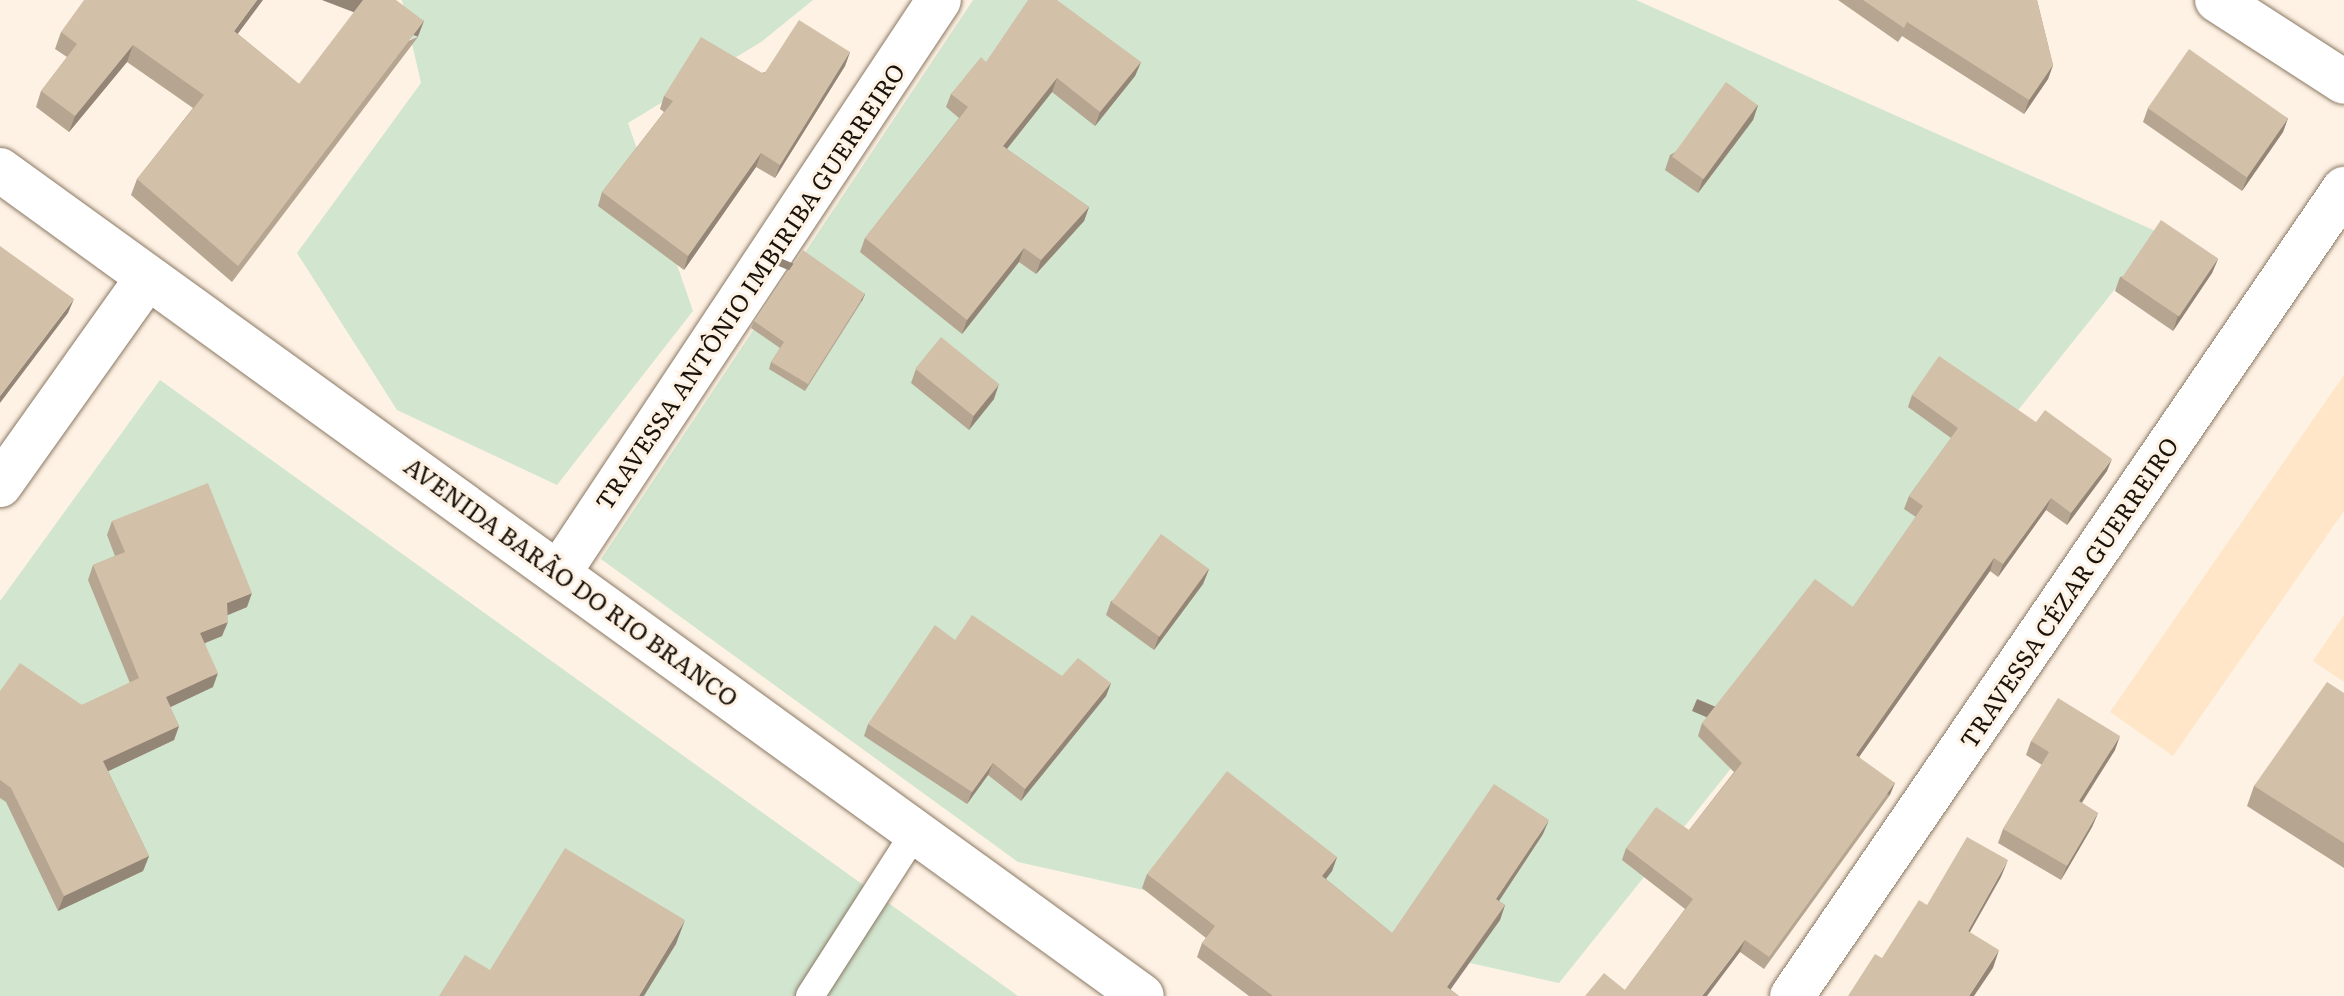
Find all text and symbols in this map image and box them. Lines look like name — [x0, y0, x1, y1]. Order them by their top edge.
street label: TRAVESSA ANTÔNIO IMBIRIBA GUERREIRO — [588, 57, 910, 515]
street label: TRAVESSA CÉZAR GUERREIRO — [1953, 431, 2183, 753]
street label: AVENIDA BARÃO DO RIO BRANCO — [400, 450, 744, 712]

